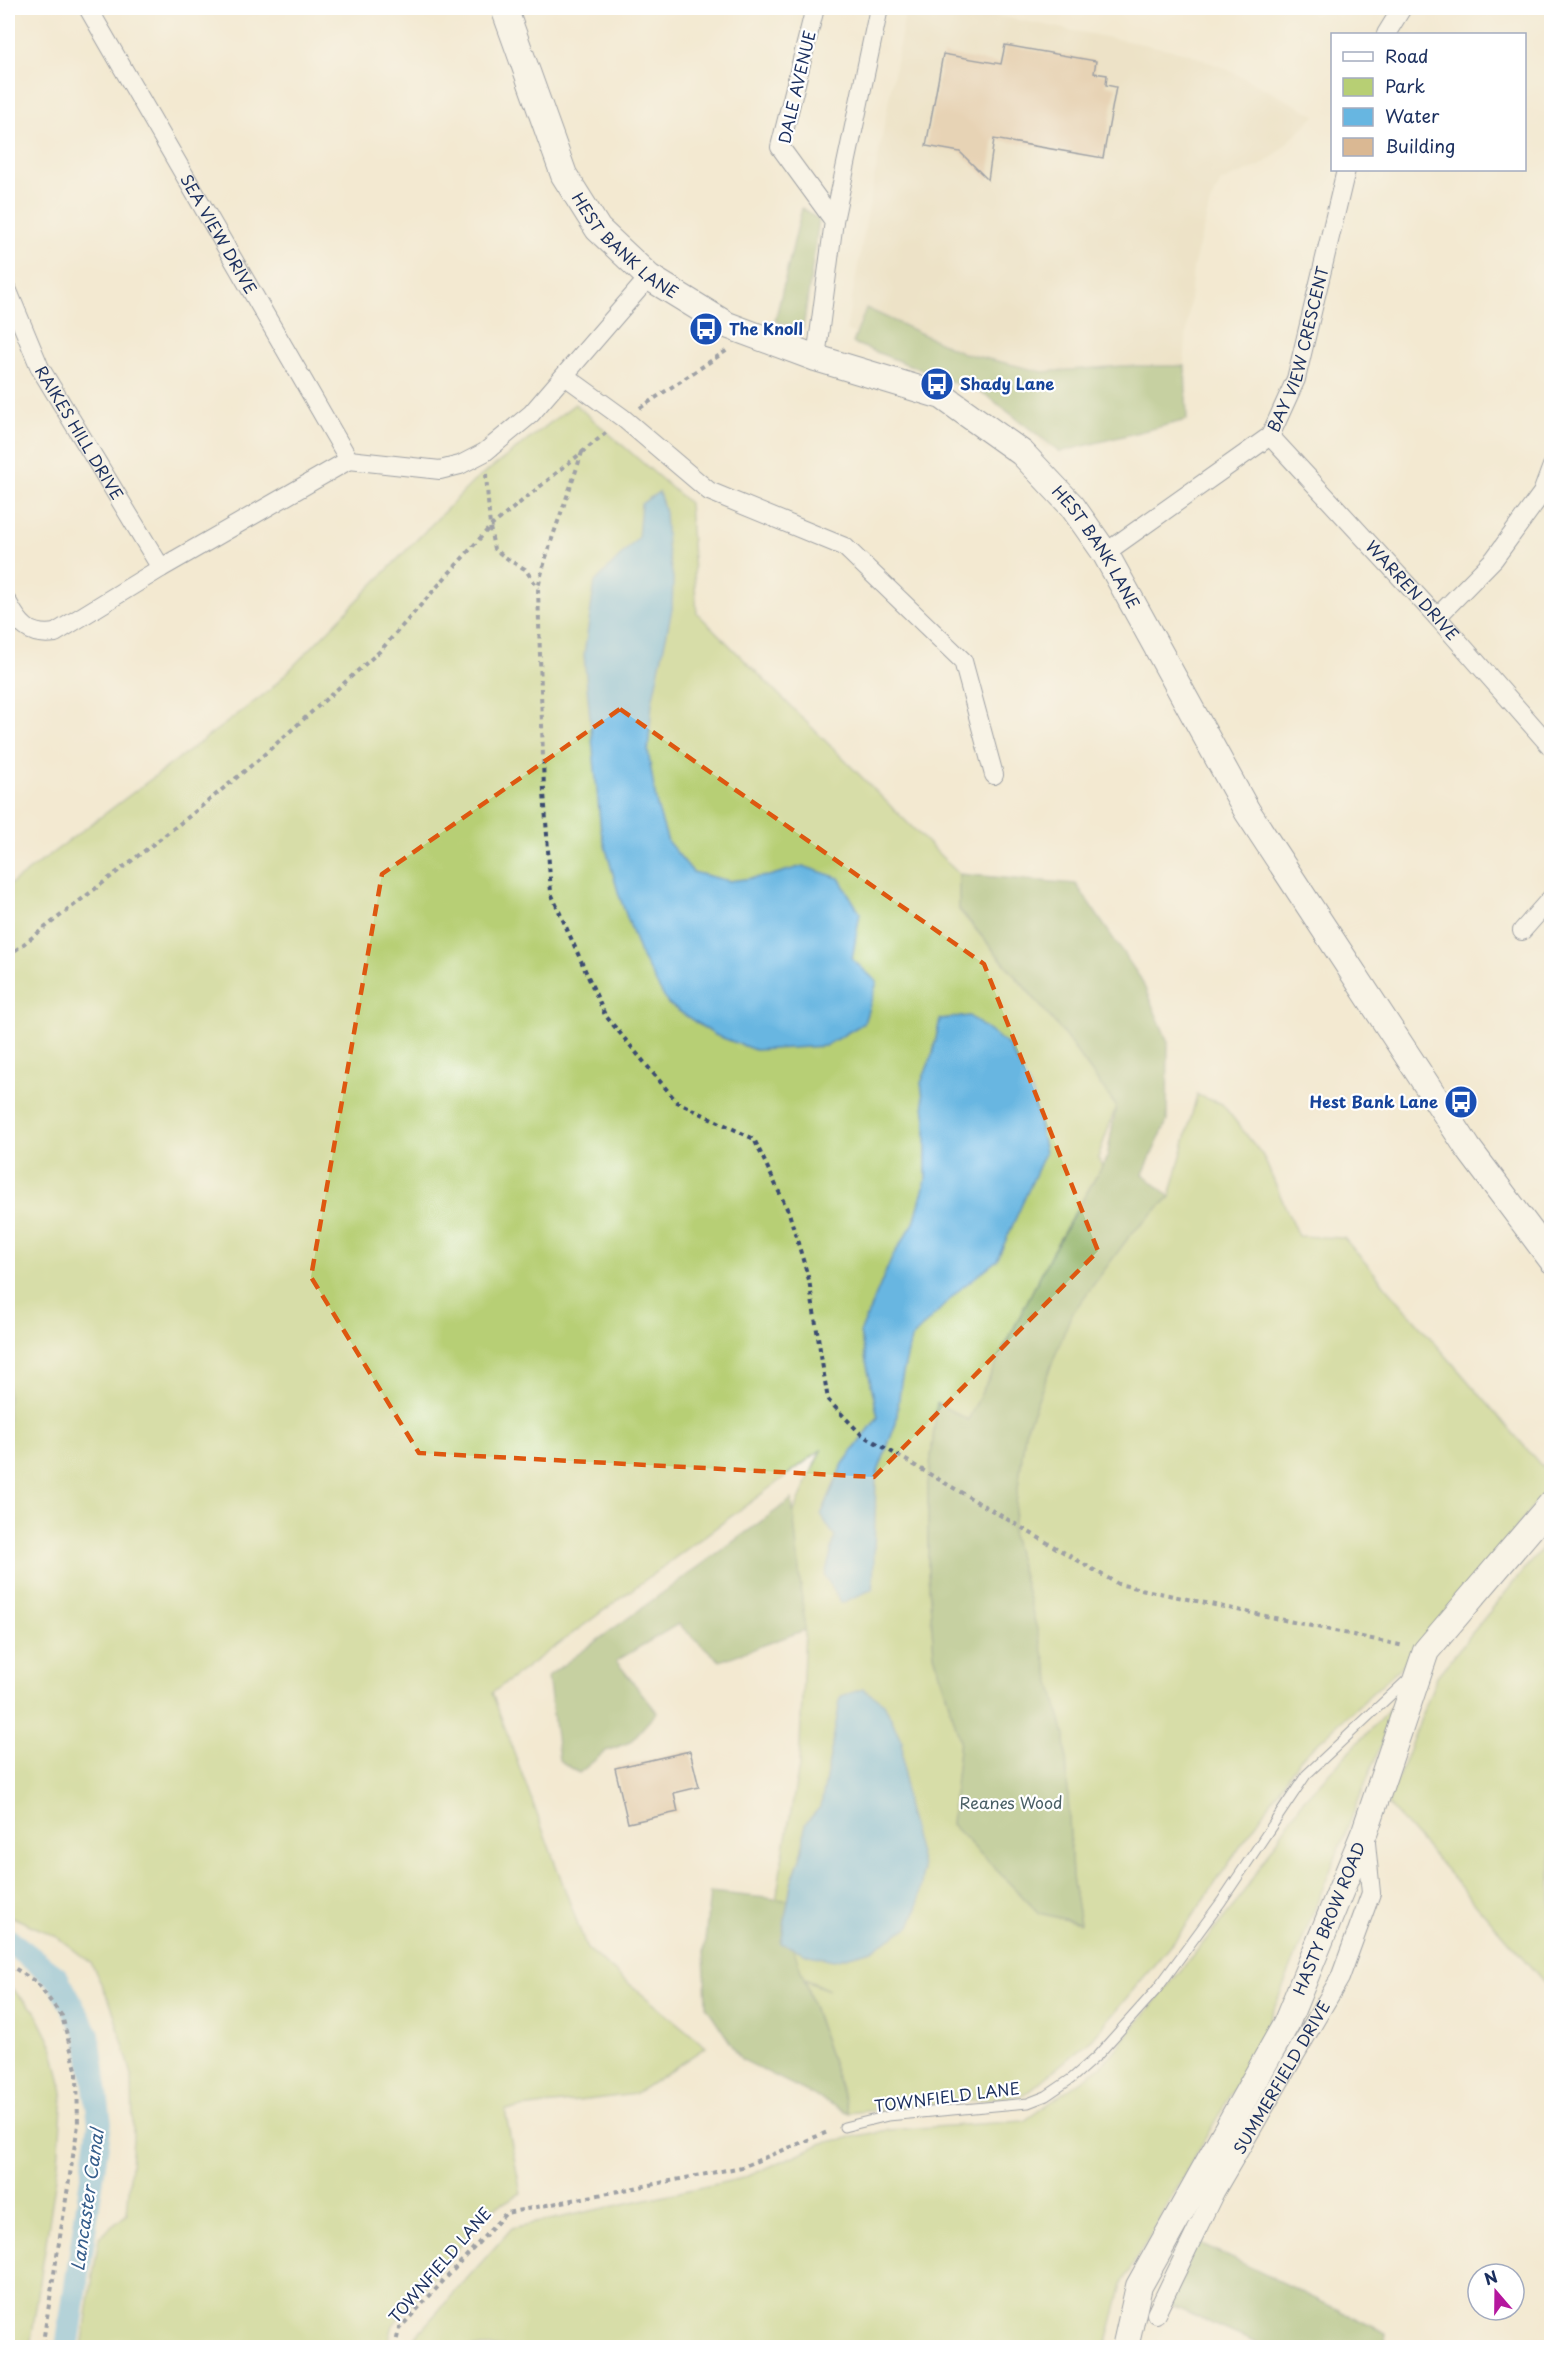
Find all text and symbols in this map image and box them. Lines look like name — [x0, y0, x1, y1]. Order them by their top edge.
street label: DALE AVENUE — [771, 28, 821, 146]
legend — [1331, 33, 1526, 171]
text: Road — [1385, 42, 1429, 69]
text: Park — [1385, 72, 1425, 99]
text: Water — [1385, 102, 1440, 129]
text: Building — [1385, 132, 1455, 159]
street label: SEA VIEW DRIVE — [175, 169, 264, 298]
street label: HEST BANK LANE — [567, 187, 684, 303]
street label: BAY VIEW CRESCENT — [1260, 264, 1334, 436]
bus stop icon: The Knoll — [688, 311, 724, 347]
place label: The Knoll — [729, 316, 803, 340]
street label: RAIKES HILL DRIVE — [30, 360, 130, 504]
bus stop icon: Shady Lane — [919, 366, 955, 402]
place label: Shady Lane — [960, 371, 1054, 395]
street label: HEST BANK LANE — [1047, 479, 1146, 613]
street label: WARREN DRIVE — [1361, 534, 1465, 645]
bus stop icon: Hest Bank Lane — [1443, 1084, 1479, 1120]
place label: Hest Bank Lane — [1309, 1089, 1438, 1113]
park label: Reanes Wood — [960, 1790, 1062, 1814]
street label: HASTY BROW ROAD — [1286, 1838, 1370, 1998]
street label: SUMMERFIELD DRIVE — [1227, 1996, 1335, 2158]
street label: TOWNFIELD LANE — [873, 2075, 1021, 2117]
water label: Lancaster Canal — [63, 2124, 110, 2272]
street label: TOWNFIELD LANE — [382, 2201, 496, 2328]
north arrow — [1466, 2262, 1526, 2322]
text: N — [1480, 2264, 1501, 2290]

